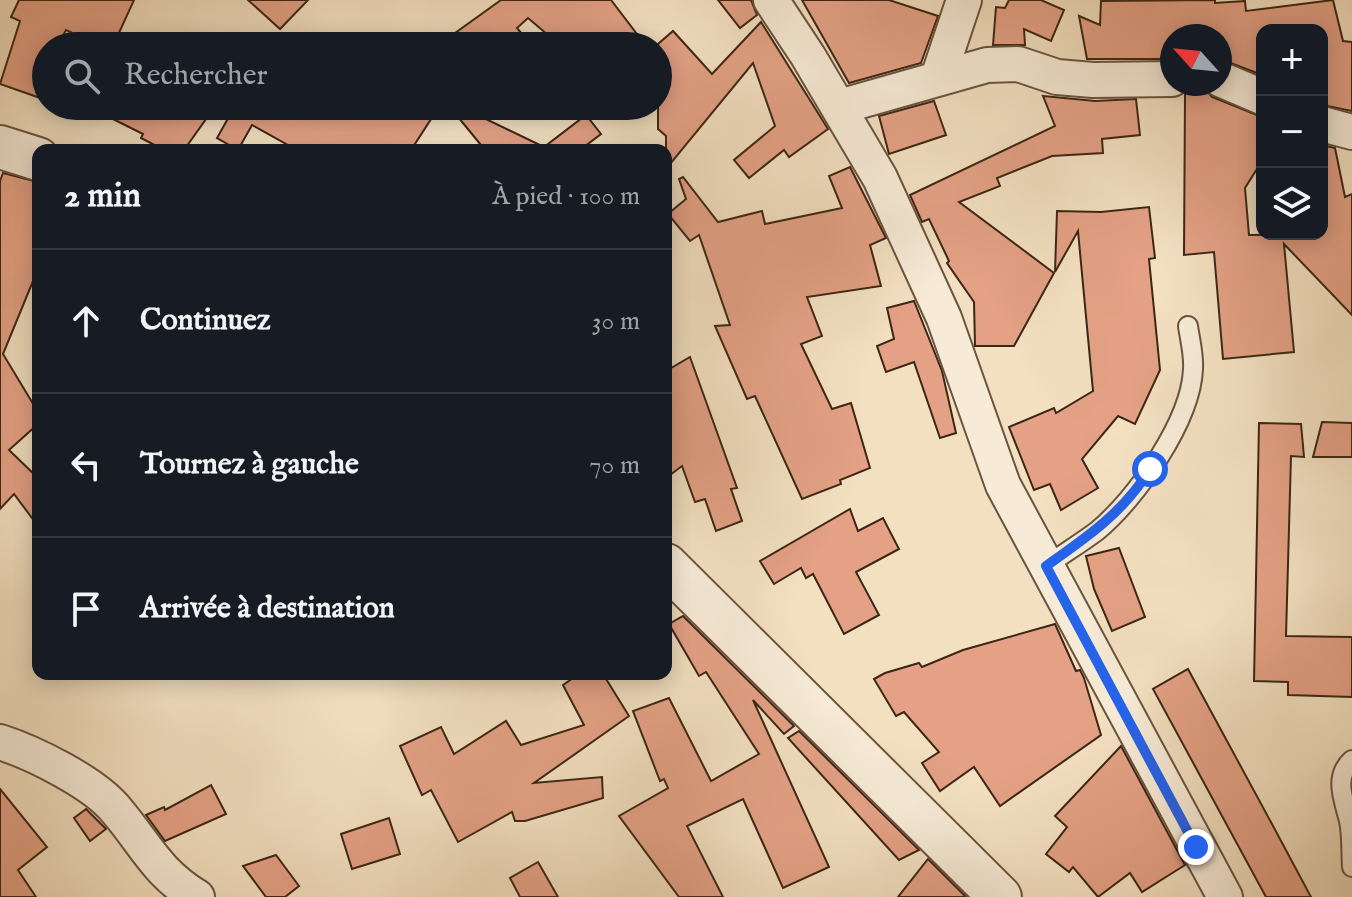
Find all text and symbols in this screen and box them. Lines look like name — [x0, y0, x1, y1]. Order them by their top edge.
north arrow — [1160, 24, 1232, 96]
map controls — [1256, 24, 1328, 240]
button: + — [1256, 24, 1328, 96]
search box — [32, 32, 672, 120]
icon: search — [60, 54, 104, 98]
text: Rechercher — [124, 57, 268, 95]
button: − — [1256, 96, 1328, 168]
button: layers — [1256, 168, 1328, 240]
text: 2 min — [64, 175, 141, 218]
text: À pied · 100 m — [492, 180, 640, 213]
icon: ahead — [64, 299, 108, 343]
text: Continuez — [140, 302, 271, 340]
text: 30 m — [592, 305, 640, 338]
icon: left — [64, 443, 108, 487]
text: Tournez à gauche — [140, 446, 359, 484]
text: 70 m — [589, 449, 640, 482]
route start — [1132, 451, 1168, 487]
icon: arrive — [64, 587, 108, 631]
text: Arrivée à destination — [140, 590, 395, 628]
route end — [1178, 829, 1214, 865]

